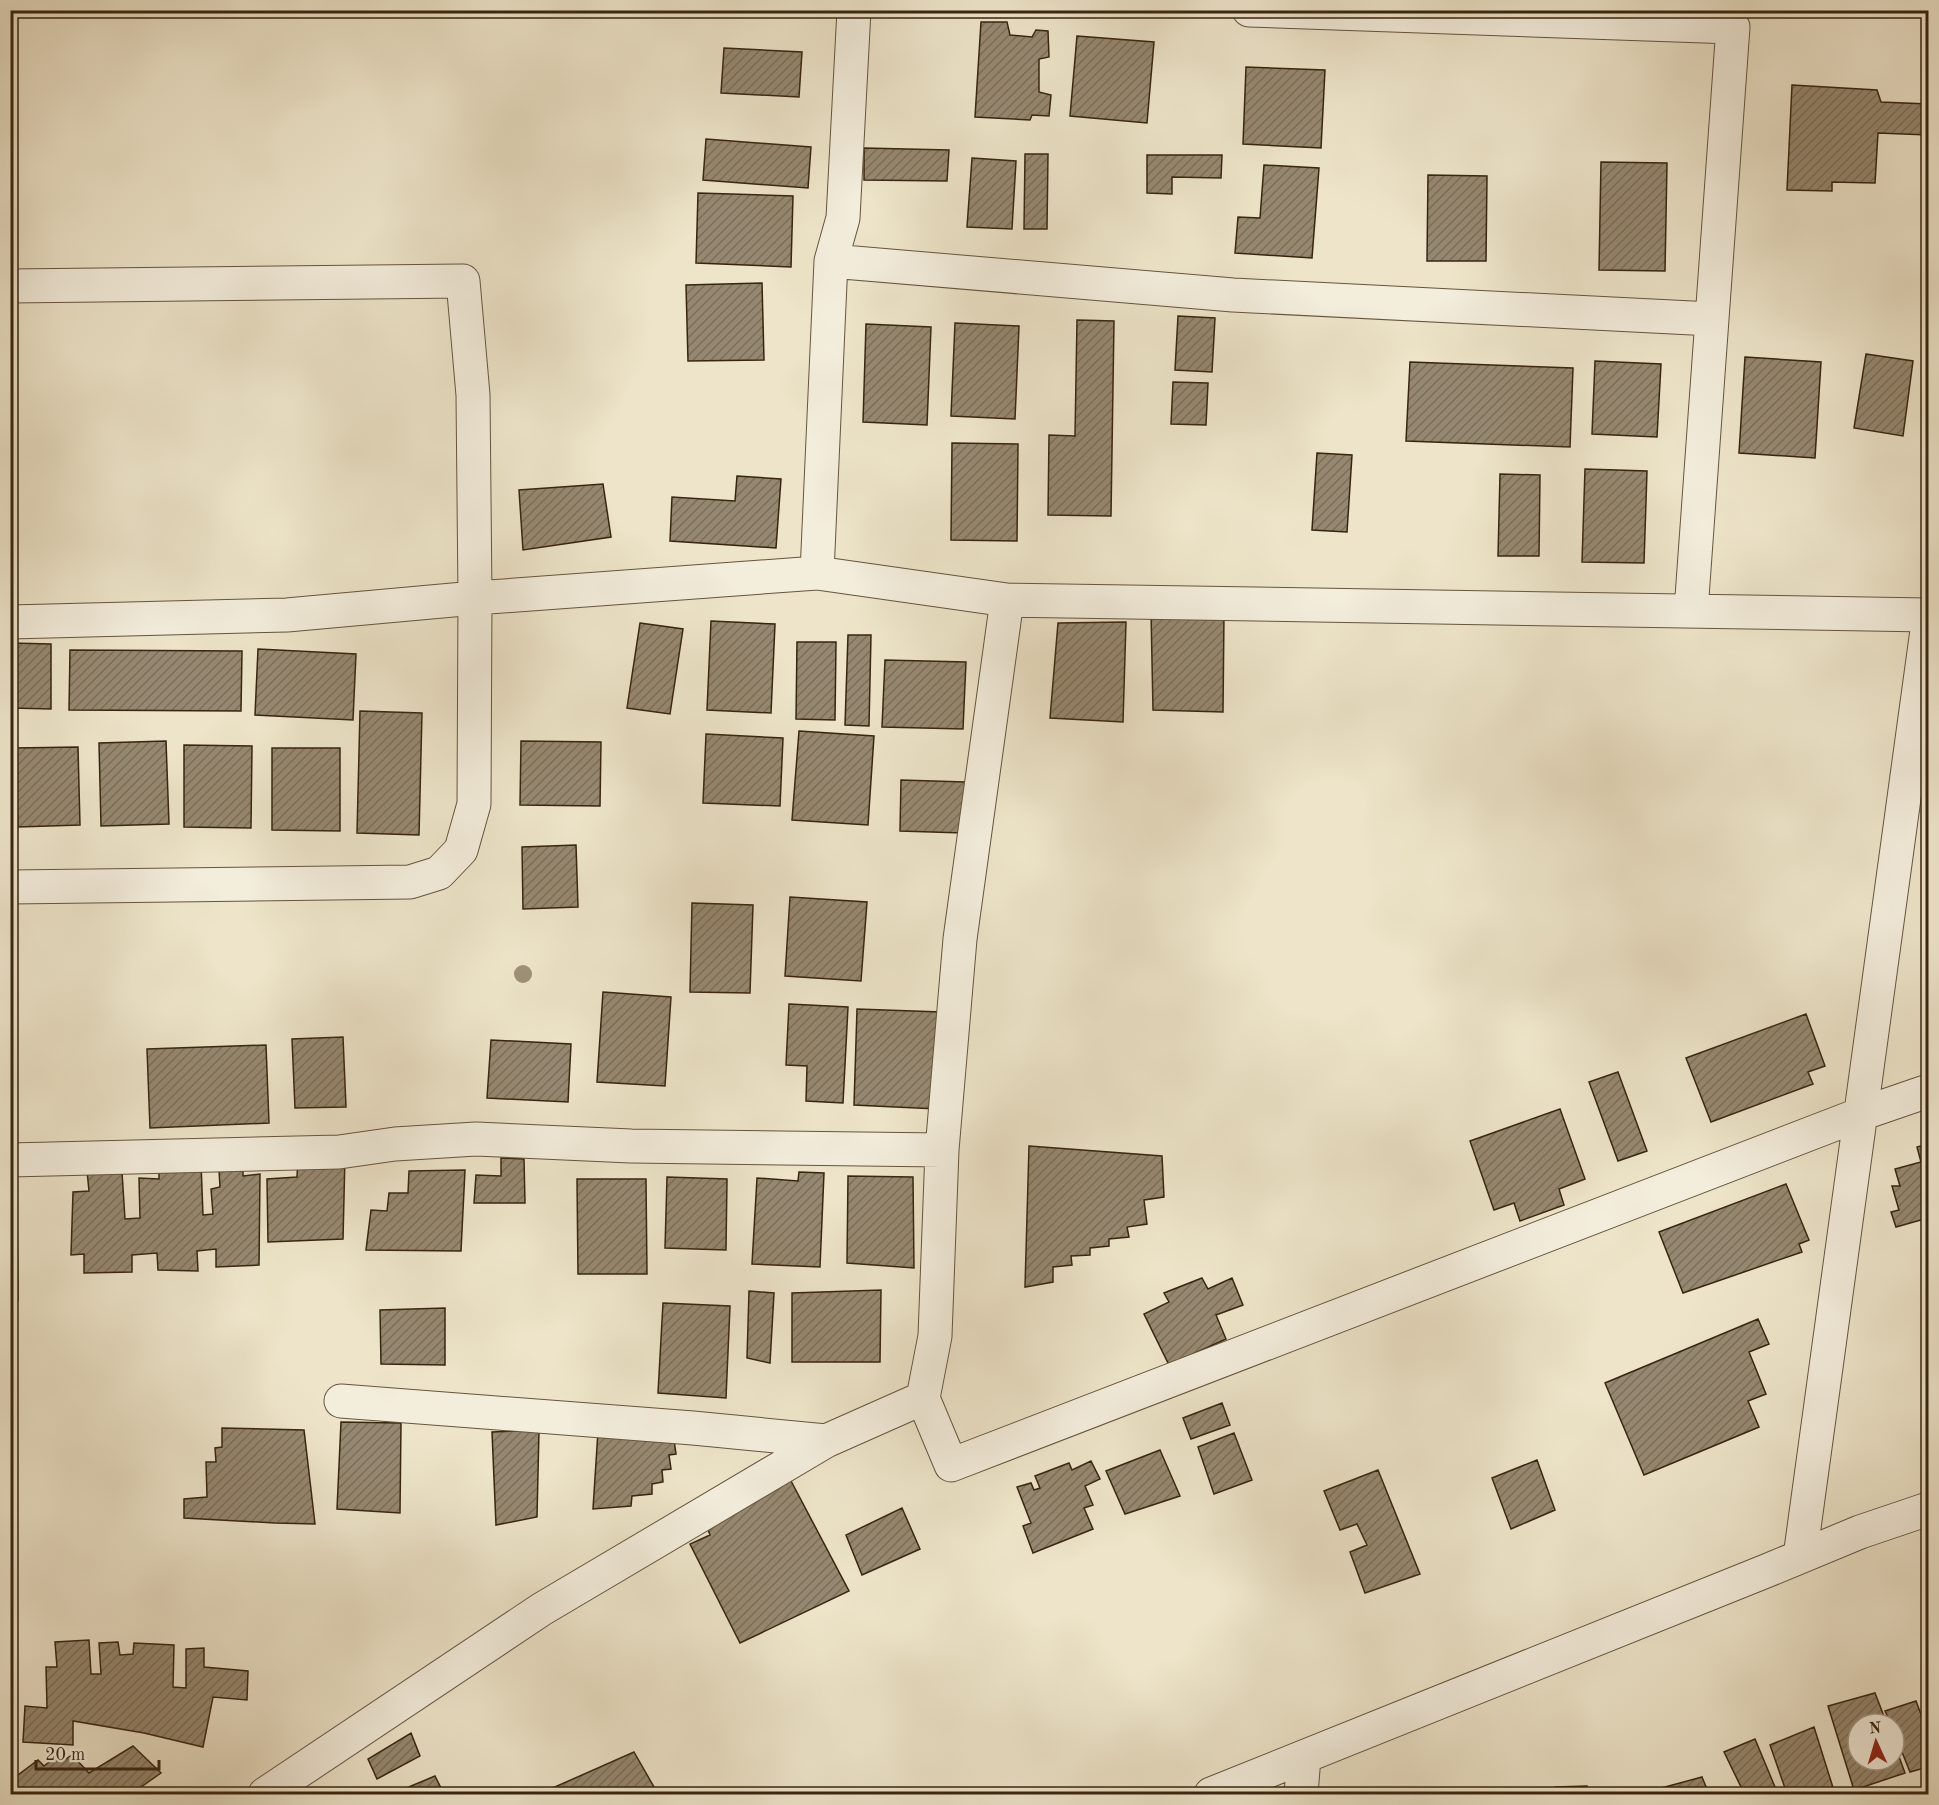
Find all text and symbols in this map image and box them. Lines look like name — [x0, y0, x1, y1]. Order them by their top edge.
north arrow — [1846, 1712, 1906, 1772]
text: N — [1868, 1721, 1883, 1737]
scale bar — [36, 1733, 159, 1771]
text: 20 m — [45, 1746, 85, 1764]

